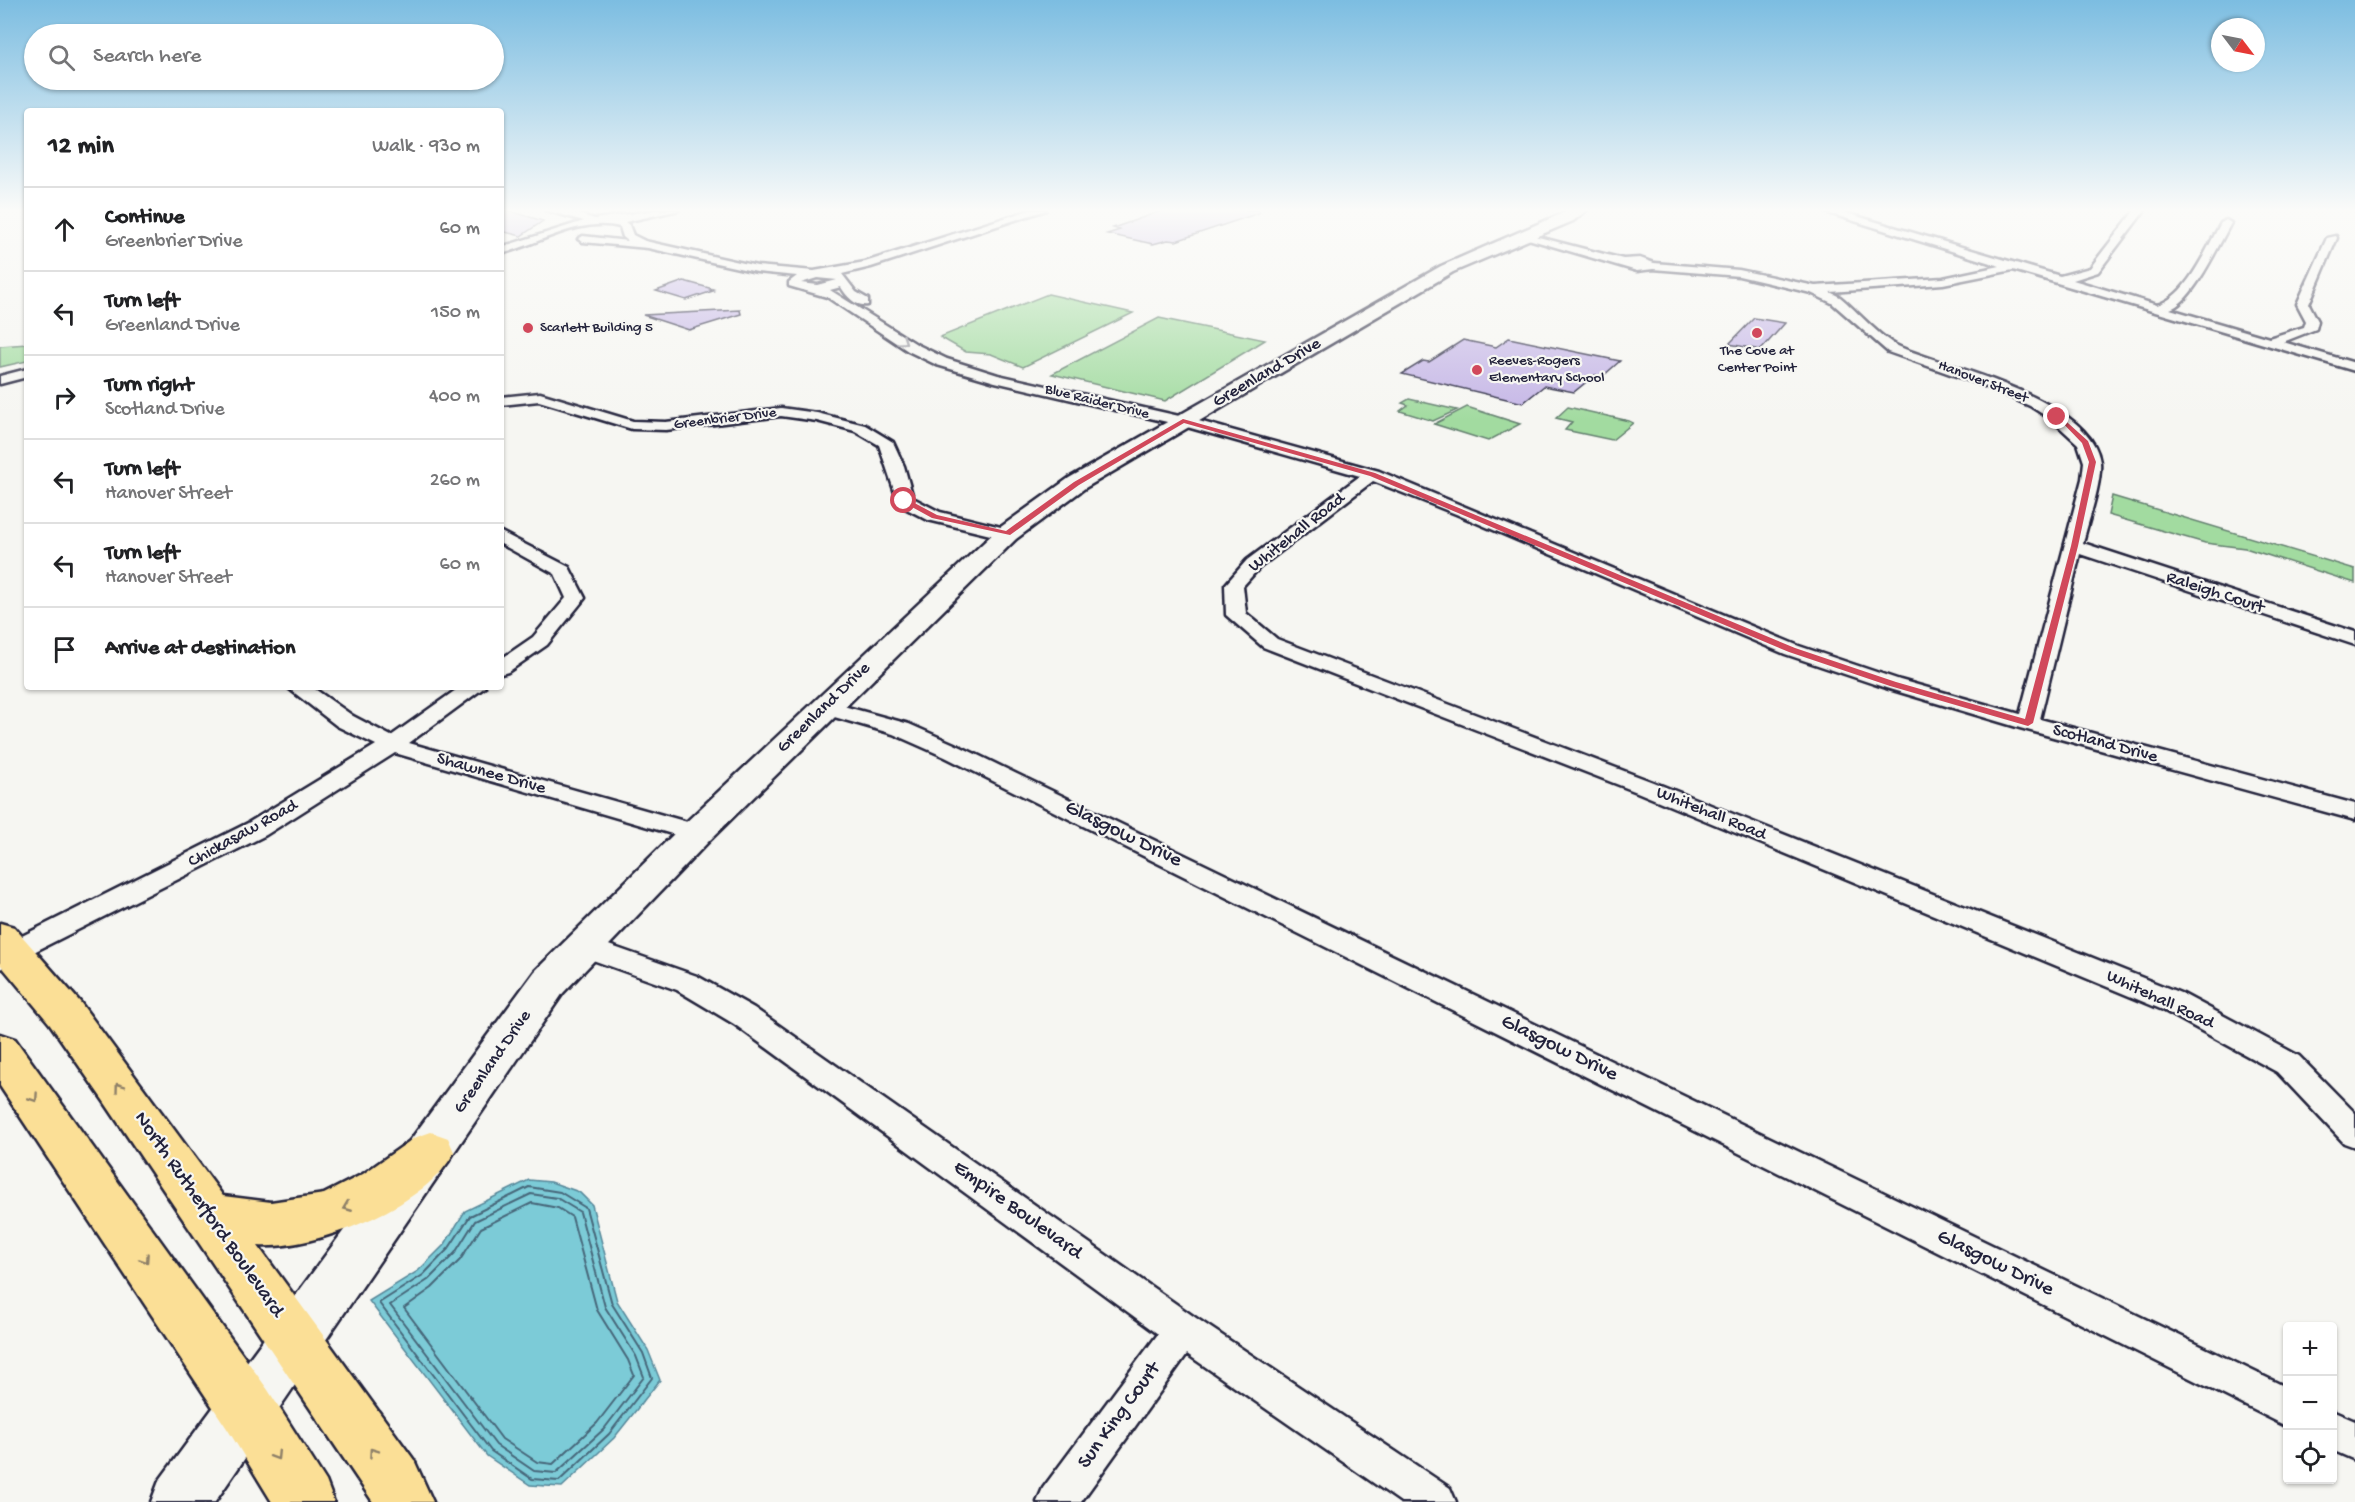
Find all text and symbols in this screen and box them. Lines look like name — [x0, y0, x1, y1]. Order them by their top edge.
north arrow — [2211, 18, 2265, 72]
search box — [24, 24, 504, 90]
icon: search — [45, 41, 78, 74]
text: Search here — [93, 44, 201, 70]
text: 12 min — [48, 132, 114, 163]
text: Walk · 930 m — [372, 136, 480, 159]
text: Continue — [105, 205, 185, 231]
icon: ahead — [48, 213, 81, 246]
text: 60 m — [440, 218, 480, 241]
text: Greenbrier Drive — [105, 231, 243, 254]
text: Turn left — [105, 289, 179, 315]
icon: left — [48, 297, 81, 330]
text: 150 m — [431, 302, 480, 325]
text: Greenland Drive — [105, 315, 240, 338]
place label: Scarlett Building 5 — [540, 319, 653, 337]
marker: Scarlett Building 5 — [521, 321, 535, 335]
marker: The Cove at Center Point — [1750, 326, 1764, 340]
street label: Greenland Drive — [1209, 333, 1325, 412]
one-way arrow — [897, 334, 907, 346]
place label: The Cove at Center Point — [1718, 342, 1798, 377]
place label: Reeves-Rogers Elementary School — [1489, 352, 1605, 387]
street label: Hanover Street — [1935, 357, 2032, 408]
marker: Reeves-Rogers Elementary School — [1470, 363, 1484, 377]
text: Turn right — [105, 373, 193, 399]
street label: Blue Raider Drive — [1042, 380, 1151, 424]
icon: right — [48, 381, 81, 414]
text: 400 m — [429, 386, 480, 409]
text: Scotland Drive — [105, 399, 225, 422]
route end — [2043, 403, 2069, 429]
street label: Greenbrier Drive — [673, 404, 778, 434]
text: Turn left — [105, 457, 179, 483]
icon: left — [48, 465, 81, 498]
text: 260 m — [430, 470, 480, 493]
text: Hanover Street — [105, 483, 232, 506]
route start — [890, 487, 916, 513]
street label: Whitehall Road — [1245, 488, 1351, 577]
text: Turn left — [105, 541, 179, 567]
icon: left — [48, 549, 81, 582]
text: 60 m — [440, 554, 480, 577]
text: Hanover Street — [105, 567, 232, 590]
street label: Raleigh Court — [2163, 567, 2268, 619]
icon: arrive — [48, 633, 81, 666]
text: Arrive at destination — [105, 636, 295, 662]
street label: Greenland Drive — [773, 658, 875, 758]
street label: Scotland Drive — [2050, 720, 2160, 768]
street label: Shawnee Drive — [434, 748, 549, 800]
street label: Whitehall Road — [1653, 782, 1770, 846]
street label: Chickasaw Road — [185, 795, 303, 873]
street label: Glasgow Drive — [1060, 796, 1187, 875]
street label: Whitehall Road — [2103, 966, 2219, 1035]
street label: Greenland Drive — [450, 1006, 537, 1118]
street label: Glasgow Drive — [1496, 1010, 1623, 1089]
one-way arrow — [115, 1083, 126, 1094]
one-way arrow — [27, 1092, 38, 1103]
street label: North Rutherford Boulevard — [127, 1107, 290, 1324]
street label: Empire Boulevard — [947, 1156, 1088, 1267]
one-way arrow — [343, 1200, 354, 1212]
street label: Glasgow Drive — [1932, 1225, 2059, 1304]
one-way arrow — [137, 1253, 148, 1264]
map controls — [2283, 1322, 2337, 1484]
button: + — [2283, 1322, 2337, 1376]
street label: Sun King Court — [1073, 1356, 1168, 1474]
button: − — [2283, 1376, 2337, 1430]
button: locate — [2283, 1430, 2337, 1484]
one-way arrow — [369, 1448, 380, 1459]
one-way arrow — [269, 1450, 281, 1460]

